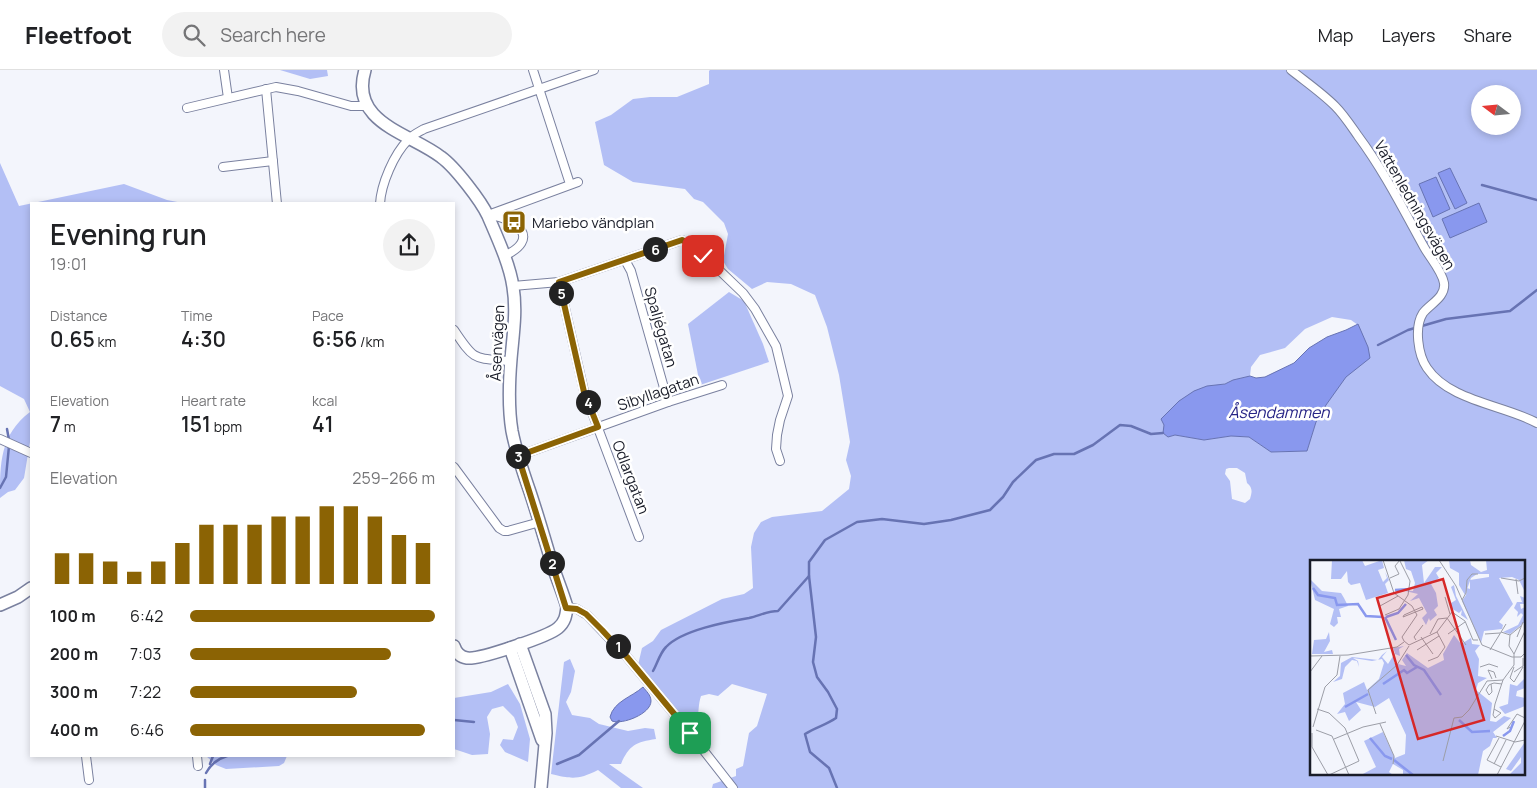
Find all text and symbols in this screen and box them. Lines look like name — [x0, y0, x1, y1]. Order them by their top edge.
search box — [162, 12, 512, 57]
text: Fleetfoot — [25, 18, 132, 51]
icon: search — [180, 21, 208, 49]
text: Search here — [220, 22, 326, 48]
text: Map — [1318, 23, 1353, 47]
text: Layers — [1381, 23, 1435, 47]
text: Share — [1463, 23, 1512, 47]
north arrow — [1471, 85, 1521, 135]
map controls — [1471, 85, 1521, 135]
street label: Vattenledningsvägen — [1369, 137, 1461, 274]
bus stop icon: Mariebo vändplan — [501, 209, 527, 235]
place label: Mariebo vändplan — [532, 212, 654, 233]
text: Evening run — [50, 215, 207, 253]
button: share — [383, 219, 435, 271]
pin — [682, 235, 724, 277]
pin: 6 — [642, 236, 668, 262]
text: 6 — [651, 240, 660, 259]
icon: check — [689, 242, 717, 270]
text: 19:01 — [50, 253, 87, 275]
pin: 5 — [548, 280, 574, 306]
text: 5 — [557, 284, 566, 303]
street label: Spaljégatan — [639, 284, 683, 370]
street label: Åsenvägen — [485, 304, 509, 382]
text: Distance — [50, 306, 107, 325]
text: Time — [181, 306, 213, 325]
text: Pace — [312, 306, 344, 325]
text: 0.65 — [50, 325, 95, 353]
text: 4:30 — [181, 325, 226, 353]
text: 6:56 — [312, 325, 357, 353]
text: km — [95, 332, 116, 351]
text: /km — [357, 332, 384, 351]
street label: Sibyllagatan — [614, 368, 702, 416]
pin: 4 — [576, 390, 600, 414]
text: Elevation — [50, 391, 109, 410]
text: Heart rate — [181, 391, 246, 410]
text: kcal — [312, 391, 338, 410]
text: 4 — [584, 393, 593, 412]
water label: Åsendammen — [1228, 401, 1330, 423]
text: 7 — [50, 410, 61, 438]
text: 151 — [181, 410, 211, 438]
text: 41 — [312, 410, 334, 438]
text: m — [61, 417, 76, 436]
text: bpm — [211, 417, 242, 436]
street label: Odlargatan — [607, 437, 655, 517]
pin: 3 — [506, 444, 530, 468]
text: 3 — [514, 447, 523, 466]
text: Elevation — [50, 467, 118, 489]
text: 259–266 m — [352, 467, 435, 489]
pin: 2 — [540, 550, 564, 576]
text: 2 — [548, 554, 557, 573]
inset map — [1310, 560, 1524, 776]
text: 100 m — [50, 605, 96, 627]
text: 6:42 — [130, 605, 163, 627]
pin: 1 — [606, 634, 630, 658]
text: 1 — [615, 637, 622, 656]
text: 200 m — [50, 643, 98, 665]
text: 7:03 — [130, 643, 161, 665]
text: 300 m — [50, 681, 98, 703]
text: 7:22 — [130, 681, 161, 703]
pin — [669, 712, 711, 754]
text: 400 m — [50, 719, 98, 741]
text: 6:46 — [130, 719, 164, 741]
icon: arrive — [676, 719, 704, 747]

